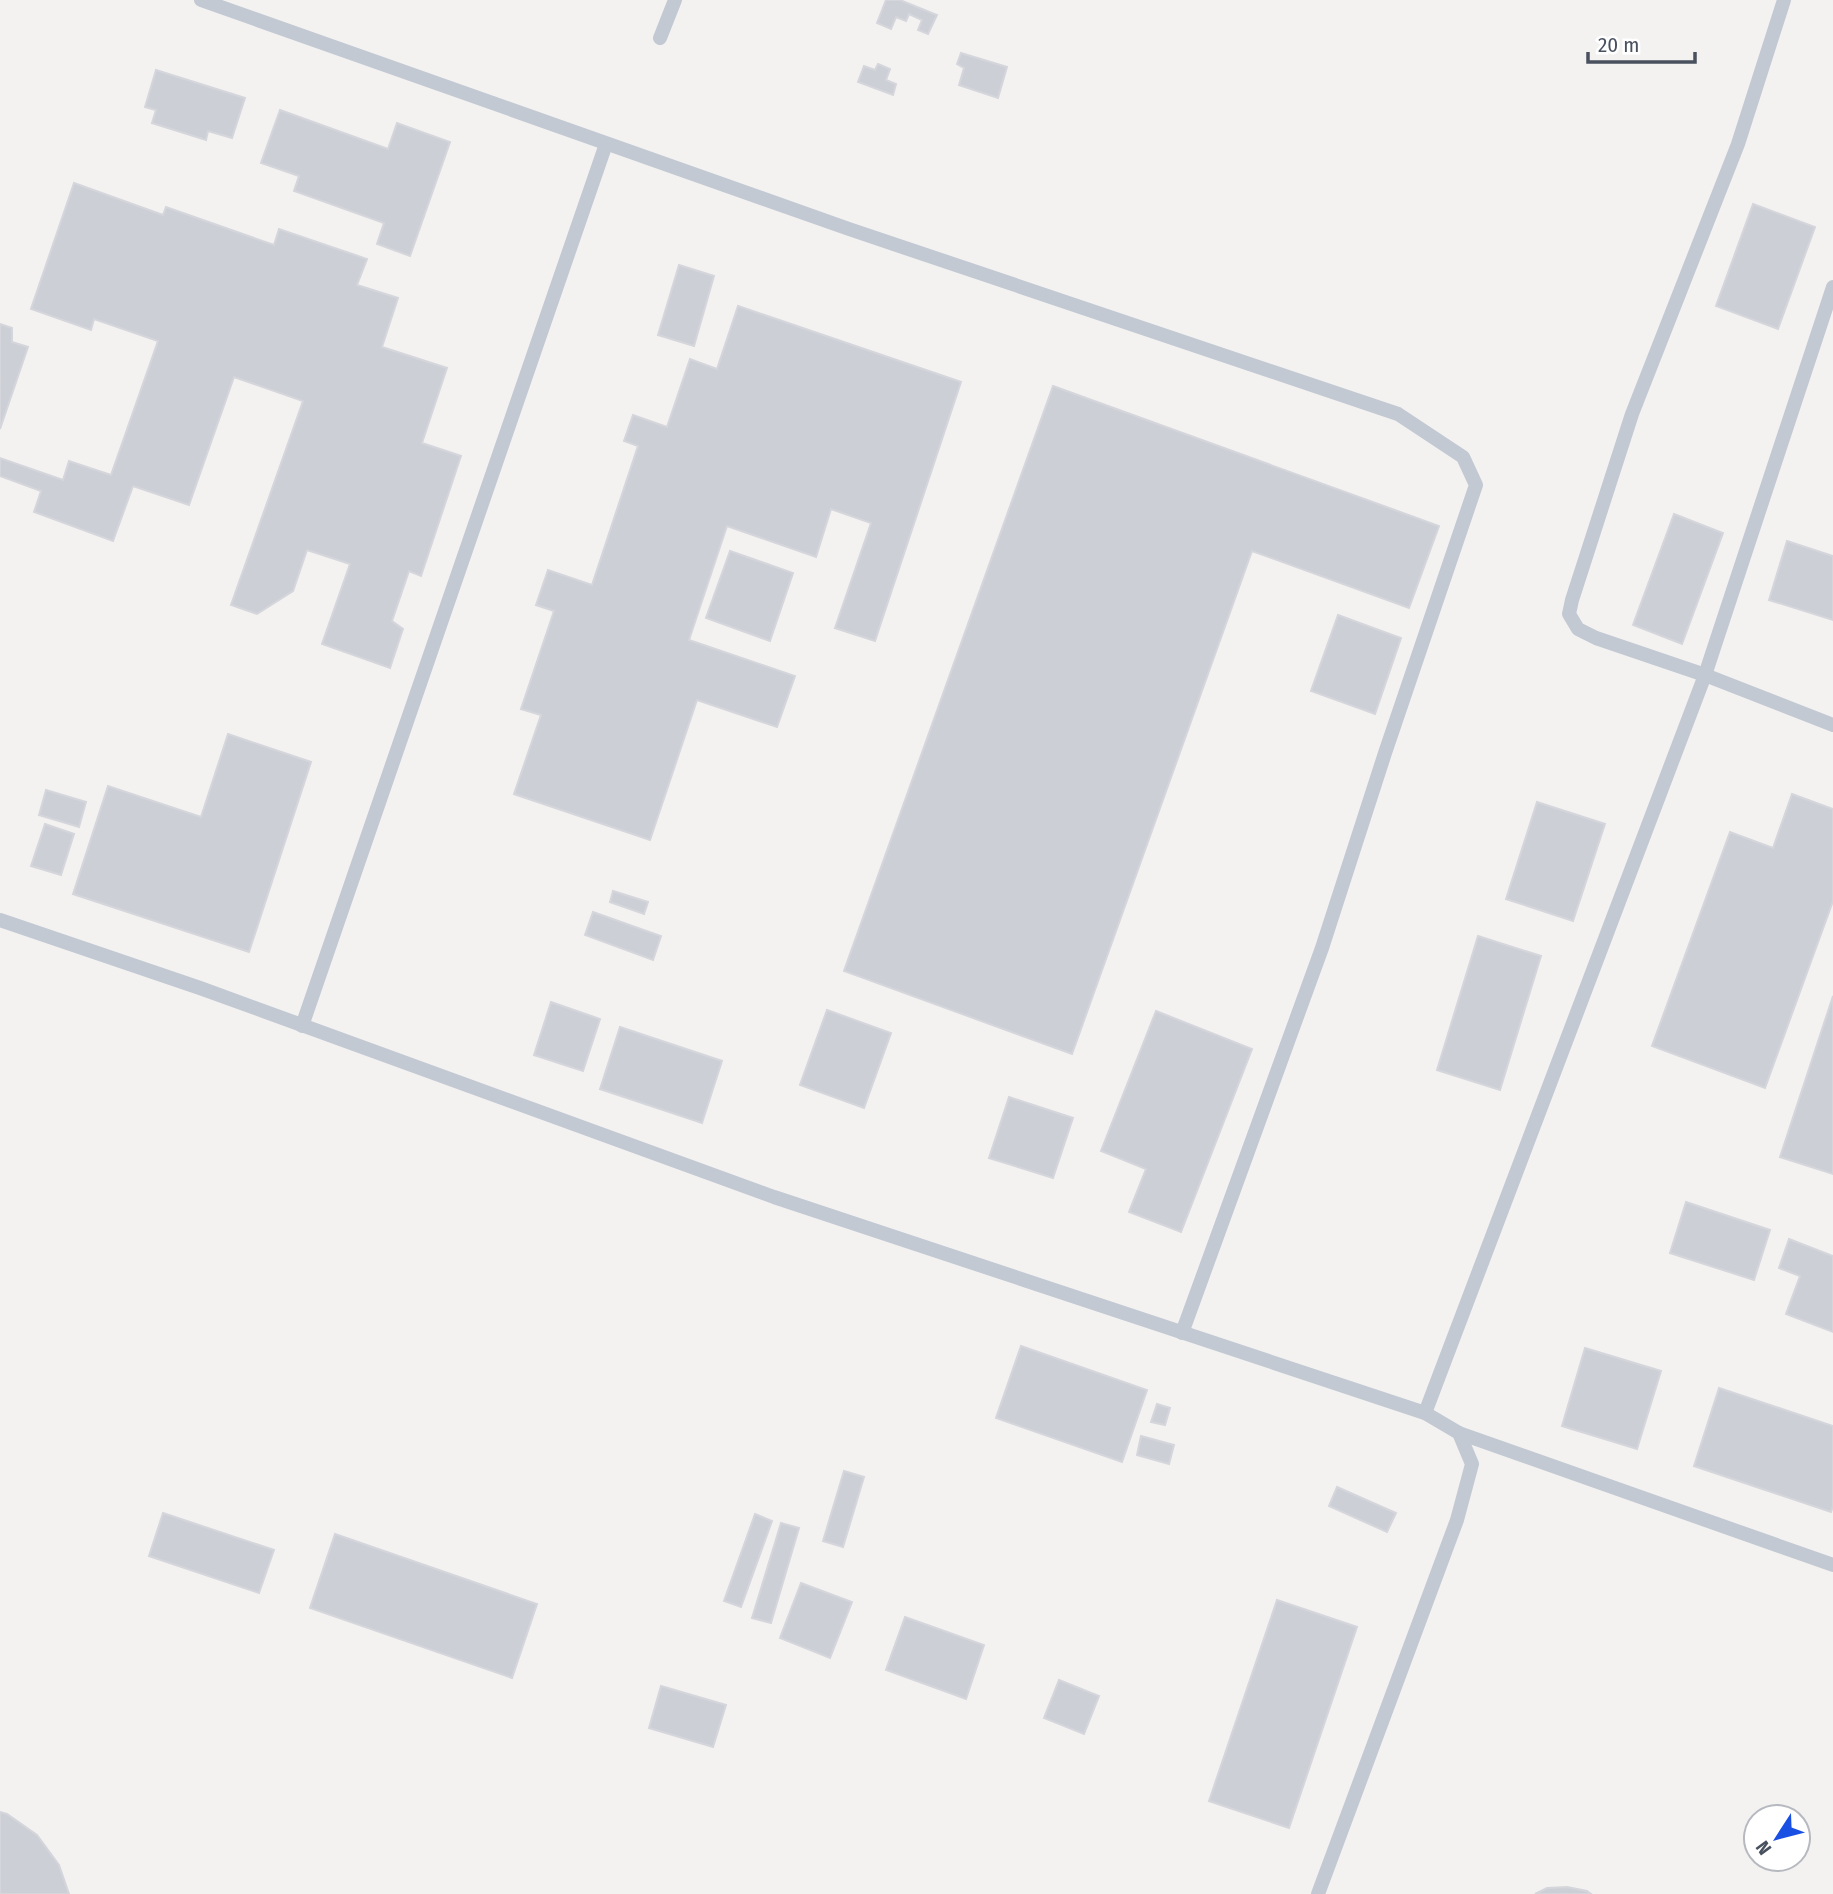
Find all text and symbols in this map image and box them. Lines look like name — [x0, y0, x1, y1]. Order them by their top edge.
scale bar — [1588, 21, 1695, 65]
text: 20 m — [1598, 32, 1639, 58]
north arrow — [1742, 1803, 1812, 1873]
text: N — [1751, 1836, 1776, 1859]

